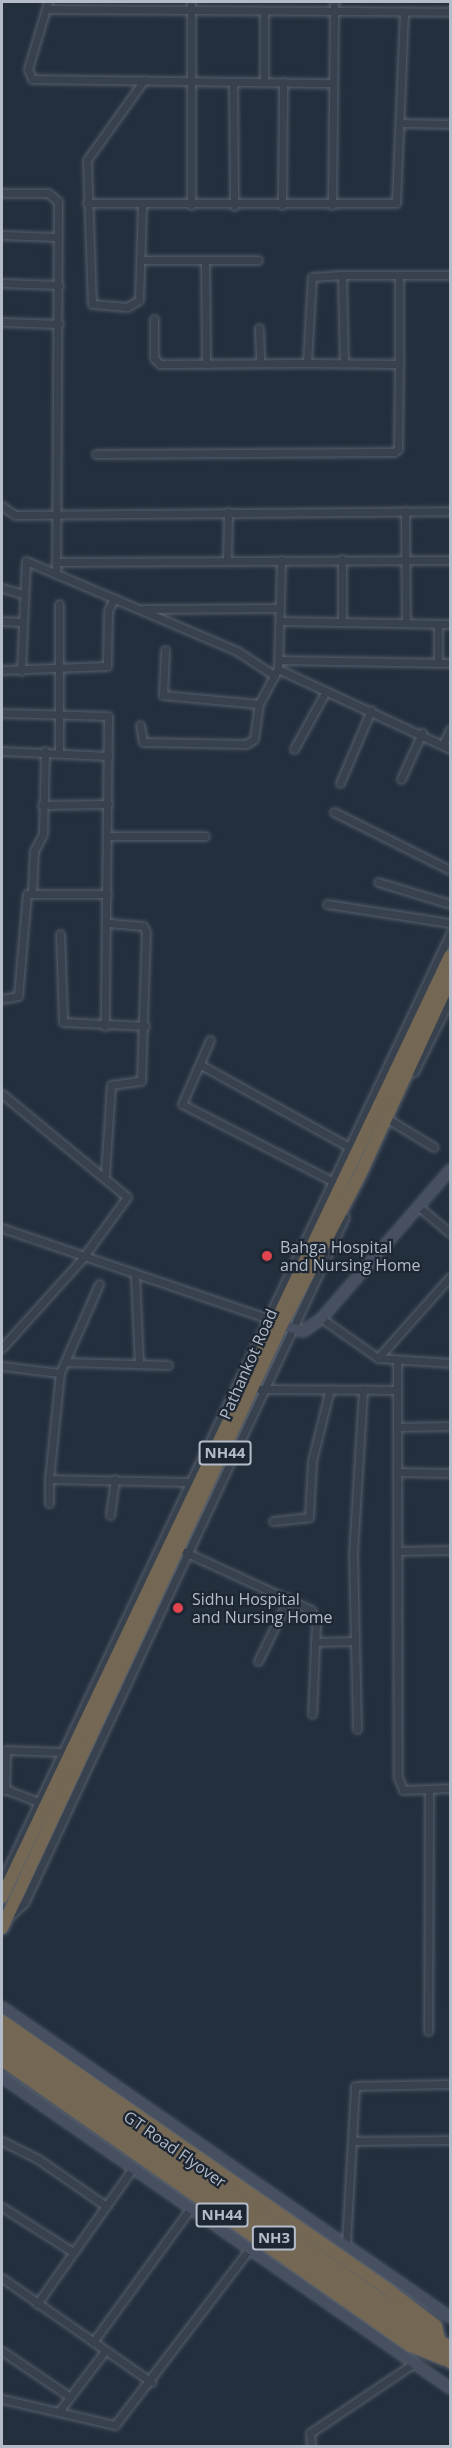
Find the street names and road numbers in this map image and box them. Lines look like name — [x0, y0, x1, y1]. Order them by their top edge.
street label: Pathankot Road — [215, 1306, 281, 1422]
road number: NH44 — [198, 1441, 252, 1465]
street label: GT Road Flyover — [120, 2107, 230, 2191]
road number: NH44 — [195, 2203, 249, 2227]
road number: NH3 — [252, 2226, 296, 2250]

